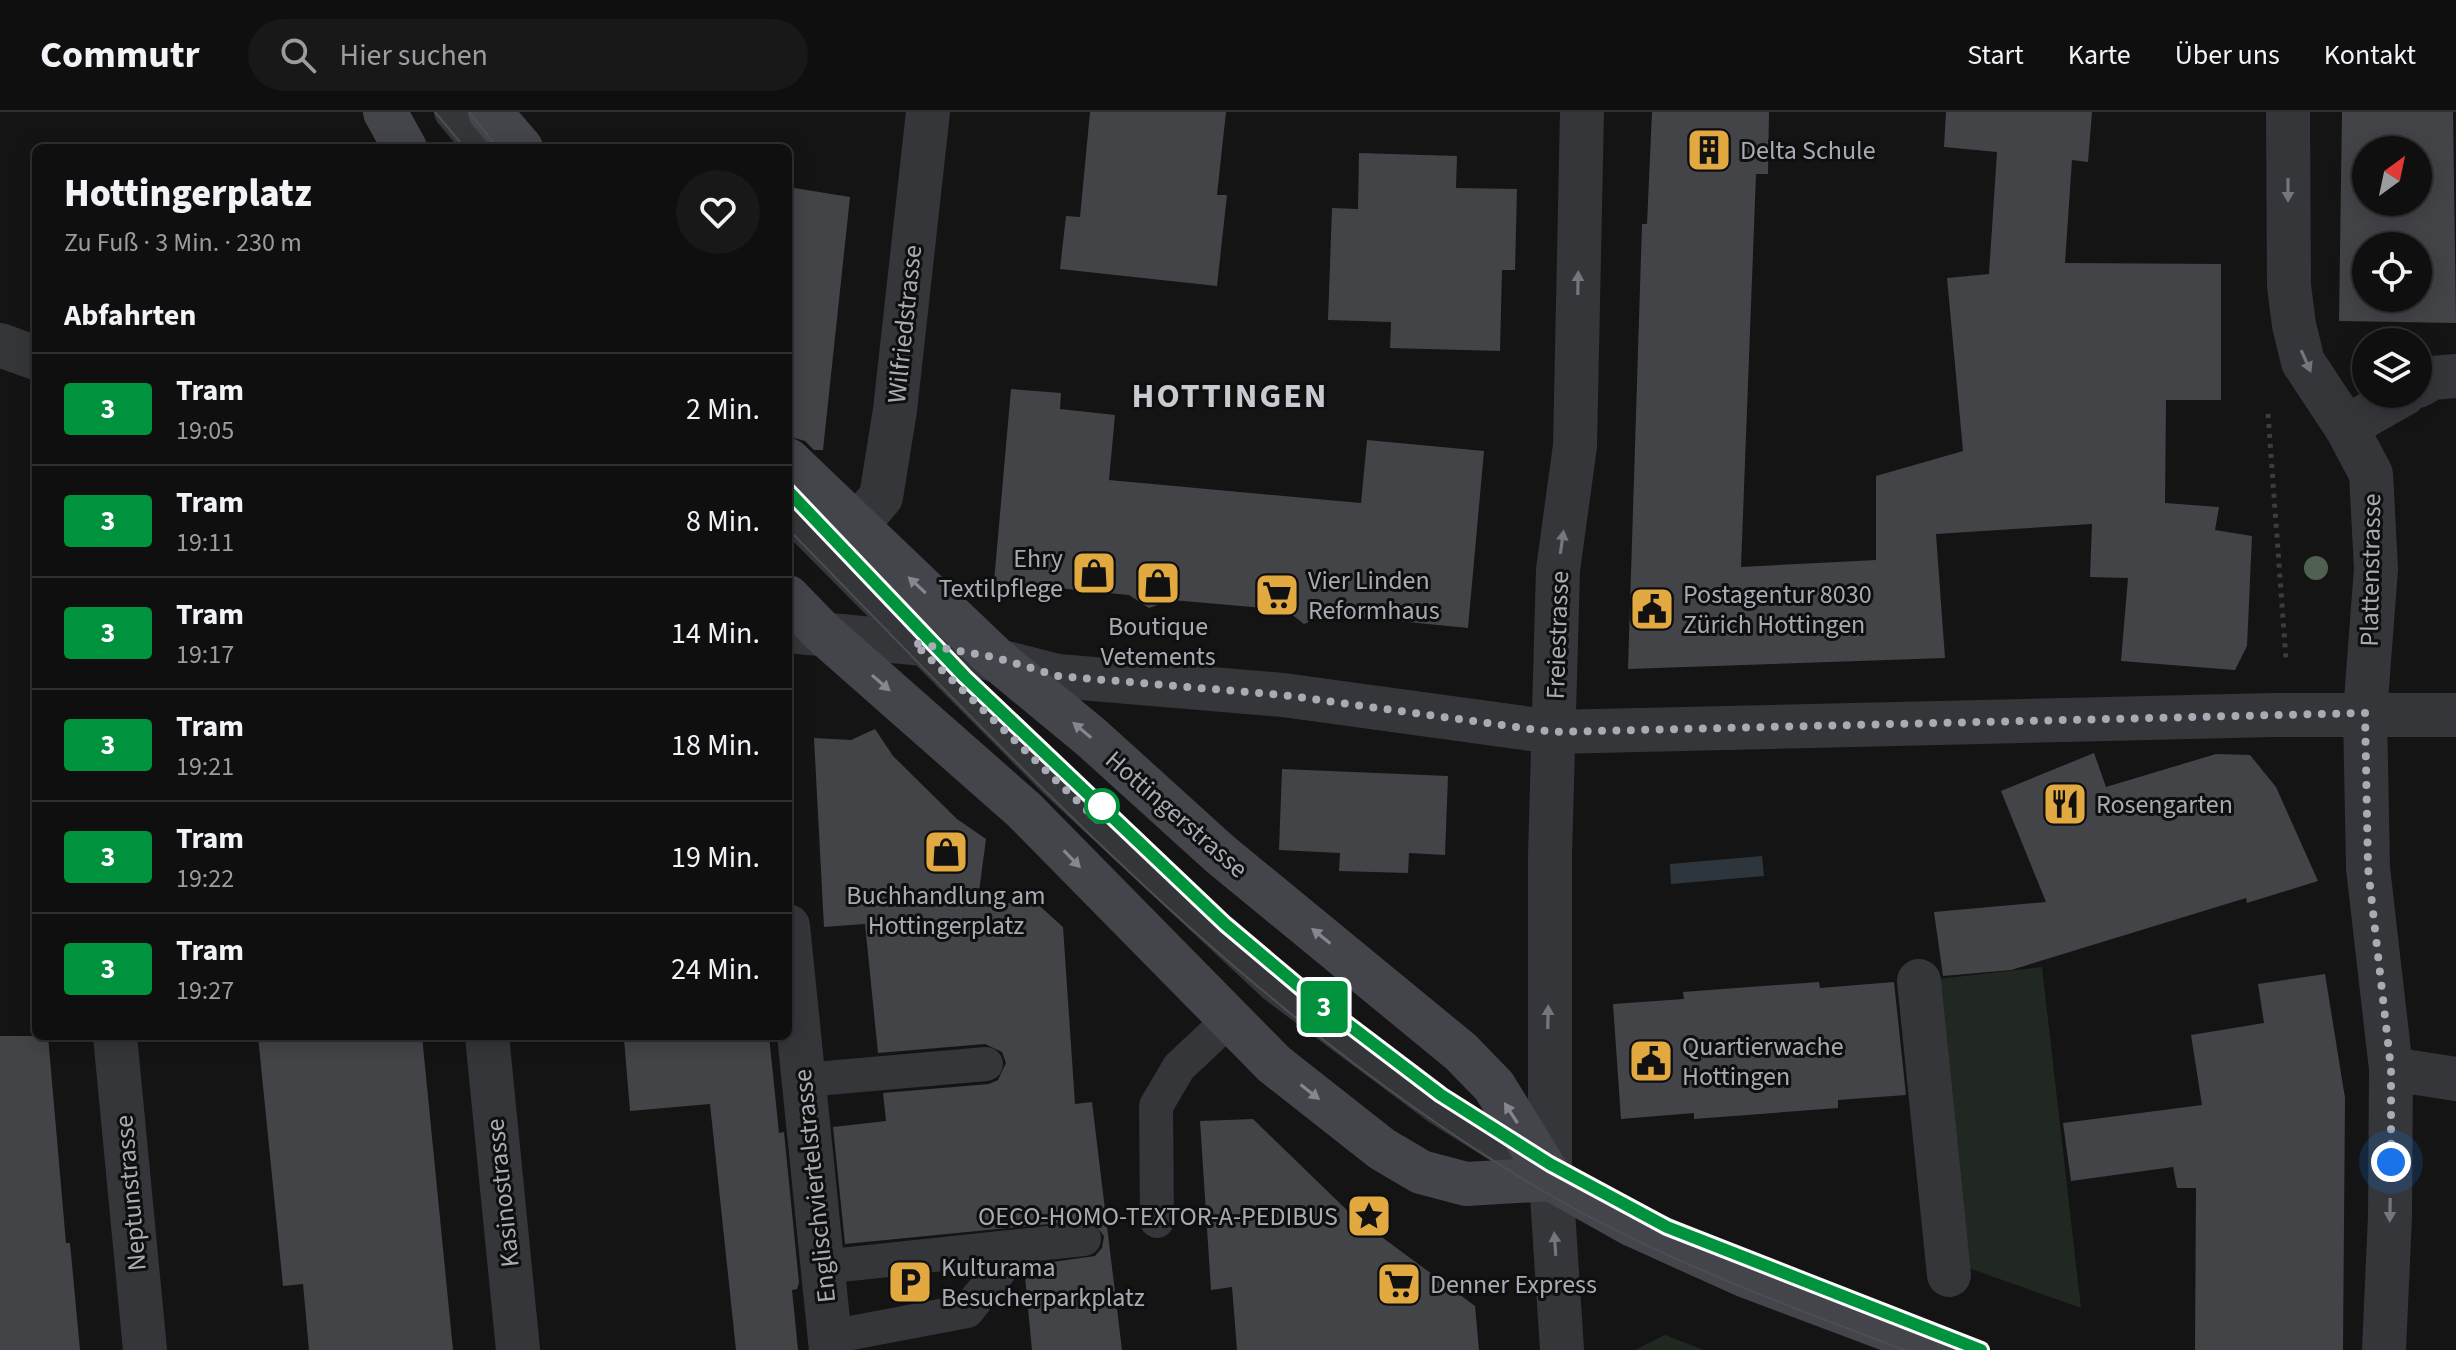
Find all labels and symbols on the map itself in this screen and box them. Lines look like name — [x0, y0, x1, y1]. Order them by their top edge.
building icon: Delta Schule — [1685, 126, 1733, 174]
place label: Delta Schule — [1740, 132, 1876, 169]
north arrow — [2352, 136, 2432, 216]
one-way arrow — [2282, 178, 2294, 203]
street label: Wilfriedstrasse — [878, 243, 931, 405]
one-way arrow — [1572, 270, 1585, 295]
one-way arrow — [2299, 349, 2312, 373]
district label: HOTTINGEN — [1132, 372, 1328, 421]
street label: Plattenstrasse — [2351, 493, 2390, 647]
one-way arrow — [1556, 529, 1569, 554]
place label: Ehry Textilpflege — [938, 540, 1063, 607]
shop icon: Ehry Textilpflege — [1070, 549, 1118, 597]
shop icon: Boutique Vetements — [1134, 559, 1182, 607]
place label: Vier Linden Reformhaus — [1308, 562, 1440, 629]
street label: Freiestrasse — [1537, 570, 1578, 700]
supermarket icon: Vier Linden Reformhaus — [1253, 571, 1301, 619]
one-way arrow — [907, 576, 926, 594]
place label: Postagentur 8030 Zürich Hottingen — [1683, 576, 1872, 643]
public building icon: Postagentur 8030 Zürich Hottingen — [1628, 585, 1676, 633]
place label: Boutique Vetements — [1100, 608, 1216, 675]
one-way arrow — [871, 674, 890, 692]
one-way arrow — [1072, 722, 1092, 739]
street label: Hottingerstrasse — [1097, 742, 1256, 887]
restaurant icon: Rosengarten — [2041, 780, 2089, 828]
place label: Rosengarten — [2096, 786, 2233, 823]
unlabelled marker — [1085, 789, 1119, 823]
shop icon: Buchhandlung am Hottingerplatz — [922, 828, 970, 876]
one-way arrow — [1062, 849, 1081, 868]
place label: Buchhandlung am Hottingerplatz — [846, 877, 1046, 944]
one-way arrow — [1311, 929, 1331, 945]
line badge: 3 — [1298, 981, 1350, 1033]
one-way arrow — [1542, 1004, 1554, 1029]
place label: Quartierwache Hottingen — [1682, 1028, 1844, 1095]
public building icon: Quartierwache Hottingen — [1627, 1037, 1675, 1085]
street label: Englischviertelstrasse — [784, 1067, 845, 1305]
one-way arrow — [1300, 1084, 1321, 1100]
one-way arrow — [1504, 1102, 1518, 1124]
street label: Neptunstrasse — [105, 1114, 156, 1272]
street label: Kasinostrasse — [476, 1117, 529, 1269]
your location — [2371, 1142, 2411, 1182]
place icon: OECO-HOMO-TEXTOR-A-PEDIBUS — [1345, 1192, 1393, 1240]
place label: OECO-HOMO-TEXTOR-A-PEDIBUS — [978, 1198, 1338, 1235]
one-way arrow — [2384, 1198, 2396, 1223]
one-way arrow — [1548, 1231, 1561, 1256]
place label: Kulturama Besucherparkplatz — [941, 1249, 1145, 1316]
parking icon: Kulturama Besucherparkplatz — [886, 1258, 934, 1306]
supermarket icon: Denner Express — [1375, 1260, 1423, 1308]
place label: Denner Express — [1430, 1266, 1597, 1303]

